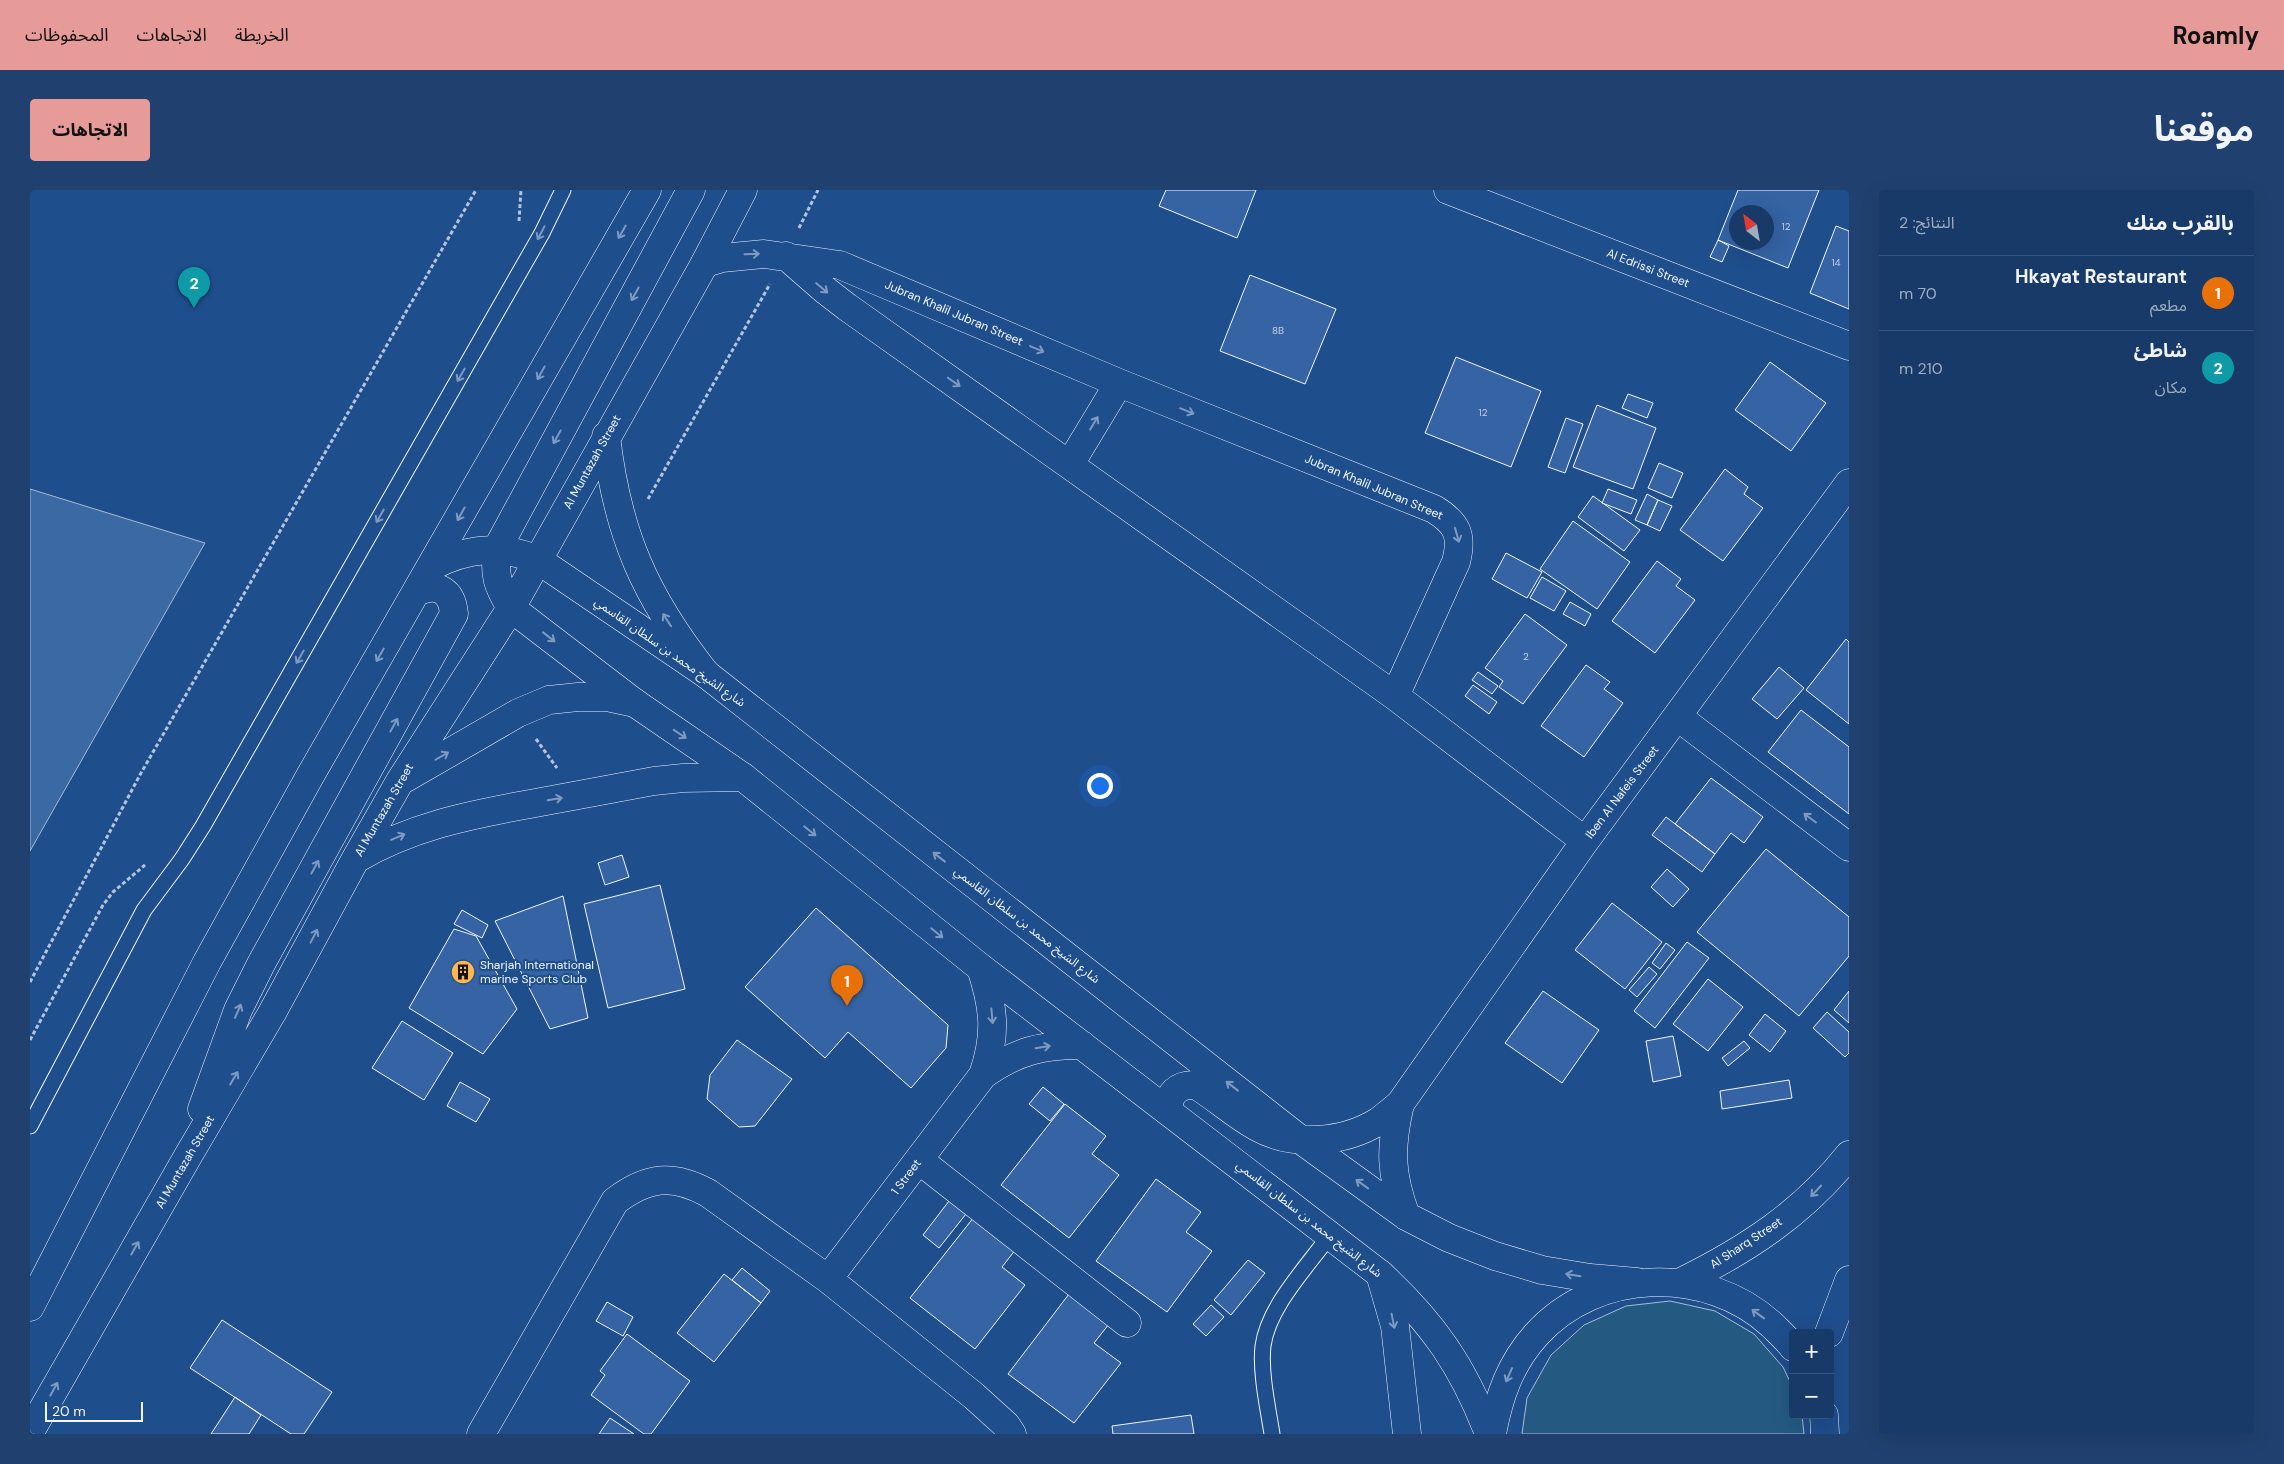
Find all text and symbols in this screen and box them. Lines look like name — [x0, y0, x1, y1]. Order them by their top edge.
text: Roamly — [2172, 20, 2259, 51]
text: المحفوظات — [25, 23, 109, 47]
text: الاتجاهات — [137, 23, 207, 47]
text: الخريطة — [235, 23, 289, 47]
button: الاتجاهات — [30, 99, 150, 161]
text: موقعنا — [2154, 106, 2254, 152]
north arrow — [1729, 205, 1774, 250]
text: بالقرب منك — [2127, 209, 2234, 237]
text: النتائج: 2 — [1899, 212, 1954, 233]
house number: 12 — [1782, 220, 1791, 233]
one-way arrow — [617, 225, 627, 239]
one-way arrow — [536, 226, 546, 241]
street label: Al Edrissi Street — [1604, 245, 1692, 291]
one-way arrow — [744, 249, 760, 259]
house number: 14 — [1831, 256, 1841, 269]
text: Hkayat Restaurant — [2015, 264, 2187, 289]
pin: 2 — [178, 267, 210, 308]
street label: Jubran Khalil Jubran Street — [882, 277, 1026, 350]
one-way arrow — [816, 282, 829, 294]
text: 70 m — [1899, 283, 1937, 304]
text: 1 — [2215, 283, 2221, 304]
one-way arrow — [629, 287, 639, 301]
text: مطعم — [2150, 295, 2187, 316]
house number: 8B — [1272, 324, 1284, 337]
text: شاطئ — [2134, 338, 2187, 363]
one-way arrow — [1029, 344, 1044, 354]
text: 210 m — [1899, 358, 1943, 379]
text: 2 — [2213, 358, 2223, 379]
one-way arrow — [536, 365, 546, 380]
one-way arrow — [456, 367, 466, 382]
one-way arrow — [947, 377, 961, 388]
text: مكان — [2155, 377, 2187, 398]
one-way arrow — [1179, 406, 1194, 416]
house number: 12 — [1479, 406, 1488, 419]
street label: Al Muntazah Street — [560, 412, 625, 512]
one-way arrow — [1090, 417, 1100, 431]
one-way arrow — [552, 429, 561, 444]
street label: Jubran Khalil Jubran Street — [1302, 451, 1446, 524]
one-way arrow — [456, 507, 466, 522]
one-way arrow — [375, 508, 385, 523]
one-way arrow — [1453, 527, 1463, 543]
street label: شارع الشيخ محمد بن سلطان القاسمي — [590, 594, 749, 712]
one-way arrow — [661, 614, 671, 628]
one-way arrow — [542, 632, 555, 643]
one-way arrow — [375, 648, 385, 663]
one-way arrow — [295, 649, 304, 664]
house number: 2 — [1523, 650, 1529, 663]
one-way arrow — [389, 719, 399, 733]
one-way arrow — [673, 729, 687, 739]
street label: Iben Al Nafeis Street — [1582, 742, 1662, 842]
one-way arrow — [435, 751, 449, 761]
street label: Al Muntazah Street — [351, 760, 417, 859]
your location — [1087, 773, 1113, 799]
one-way arrow — [547, 794, 563, 804]
one-way arrow — [1804, 812, 1817, 823]
one-way arrow — [803, 825, 816, 836]
one-way arrow — [390, 832, 405, 842]
one-way arrow — [933, 851, 946, 862]
one-way arrow — [310, 861, 320, 875]
street label: شارع الشيخ محمد بن سلطان القاسمي — [950, 863, 1103, 988]
one-way arrow — [930, 927, 943, 938]
one-way arrow — [310, 929, 319, 944]
place label: Sharjah International marine Sports Club — [480, 957, 594, 987]
building icon: Sharjah International marine Sports Club — [450, 959, 476, 985]
pin: 1 — [831, 965, 863, 1006]
one-way arrow — [234, 1004, 244, 1019]
one-way arrow — [988, 1007, 997, 1023]
one-way arrow — [1034, 1042, 1050, 1052]
one-way arrow — [230, 1071, 240, 1085]
one-way arrow — [1226, 1081, 1239, 1092]
street label: Al Muntazah Street — [152, 1112, 218, 1211]
street label: 1 Street — [887, 1156, 925, 1198]
street label: شارع الشيخ محمد بن سلطان القاسمي — [1232, 1157, 1385, 1282]
one-way arrow — [1355, 1179, 1369, 1189]
one-way arrow — [1810, 1185, 1822, 1198]
street label: Al Sharq Street — [1707, 1213, 1785, 1272]
one-way arrow — [130, 1241, 140, 1256]
one-way arrow — [1566, 1269, 1582, 1279]
one-way arrow — [1751, 1309, 1765, 1319]
one-way arrow — [1389, 1312, 1399, 1328]
map controls — [1789, 1329, 1834, 1419]
button: + — [1789, 1329, 1834, 1374]
one-way arrow — [1504, 1367, 1514, 1382]
button: − — [1789, 1374, 1834, 1419]
one-way arrow — [49, 1382, 59, 1397]
scale bar — [45, 1399, 142, 1422]
text: 20 m — [52, 1402, 86, 1420]

